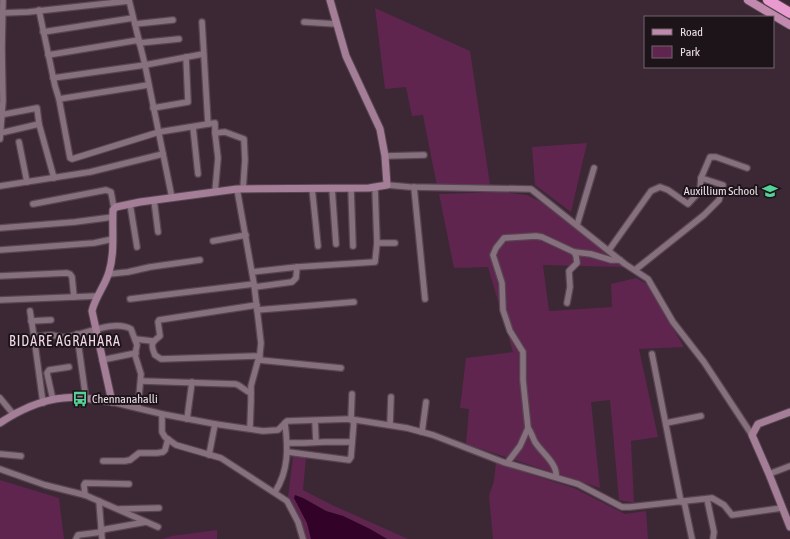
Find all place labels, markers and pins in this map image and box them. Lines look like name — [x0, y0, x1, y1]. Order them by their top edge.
school or university icon: Auxillium School — [761, 182, 779, 200]
place label: Auxillium School — [684, 184, 759, 198]
bus stop icon: Chennanahalli — [71, 390, 89, 408]
place label: Chennanahalli — [92, 392, 158, 406]

